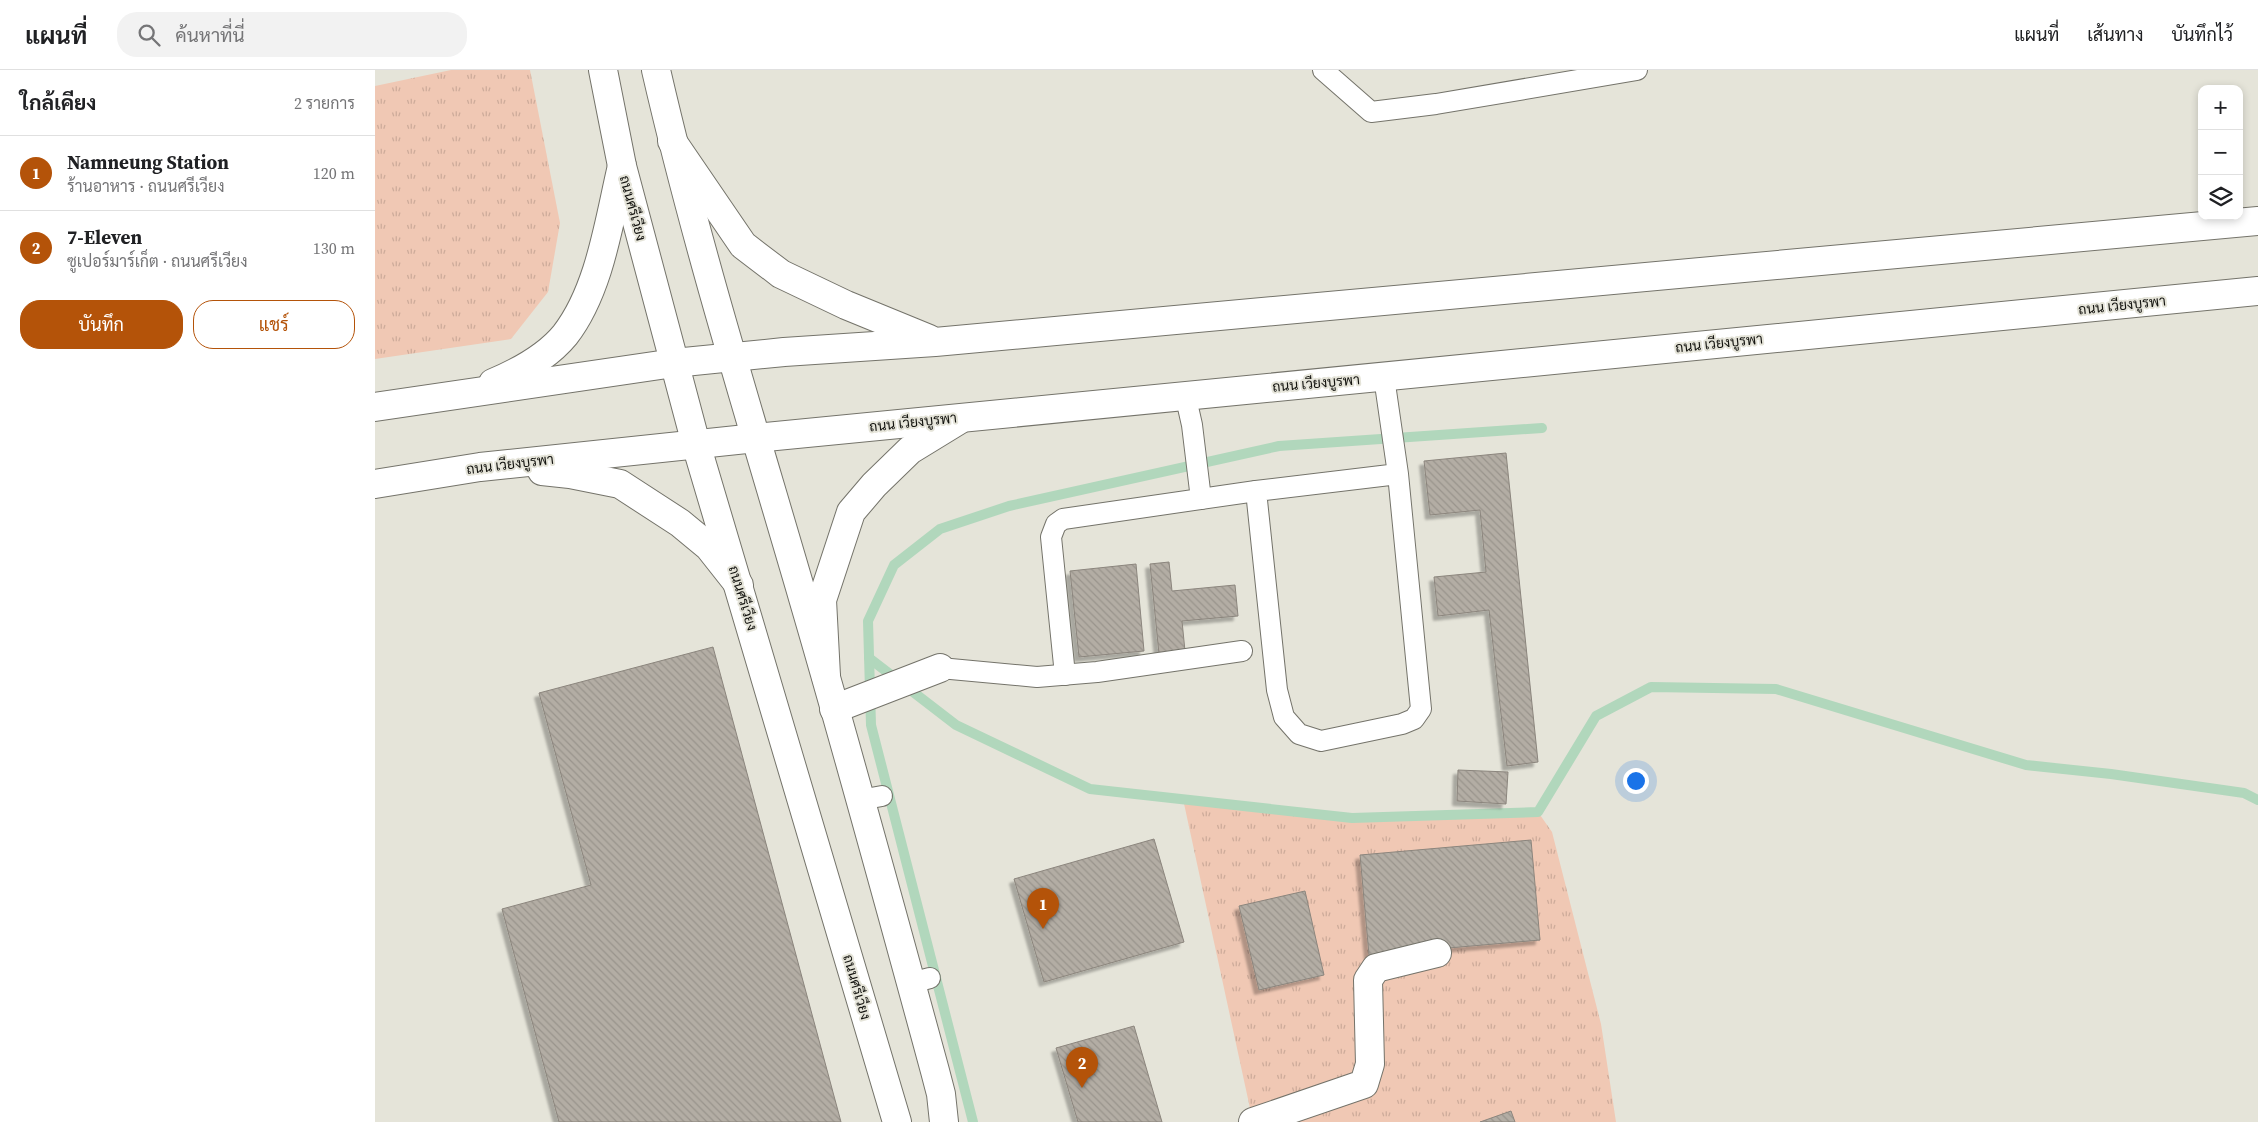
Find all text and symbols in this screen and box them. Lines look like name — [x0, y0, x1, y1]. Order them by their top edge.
search box — [117, 12, 467, 57]
text: แผนที่ — [25, 19, 87, 52]
icon: search — [135, 21, 163, 49]
text: ค้นหาที่นี่ — [175, 22, 245, 48]
text: แผนที่ — [2014, 22, 2059, 47]
text: เส้นทาง — [2087, 22, 2143, 47]
text: บันทึกไว้ — [2171, 22, 2233, 47]
map controls — [2198, 85, 2243, 220]
button: + — [2198, 85, 2243, 130]
text: ใกล้เคียง — [20, 88, 96, 117]
text: 2 รายการ — [294, 92, 355, 114]
button: − — [2198, 130, 2243, 175]
text: Namneung Station — [67, 149, 229, 175]
text: 1 — [32, 162, 40, 184]
text: 120 m — [313, 162, 355, 184]
street label: ถนนศรีเวียง — [615, 173, 651, 243]
text: ร้านอาหาร · ถนนศรีเวียง — [67, 175, 224, 197]
button: layers — [2198, 175, 2243, 220]
text: 7-Eleven — [67, 224, 142, 250]
text: 2 — [32, 237, 40, 259]
text: 130 m — [313, 237, 355, 259]
text: ซูเปอร์มาร์เก็ต · ถนนศรีเวียง — [67, 250, 248, 272]
street label: ถนน เวียงบูรพา — [2077, 290, 2167, 320]
button: บันทึก — [20, 300, 183, 349]
button: แชร์ — [193, 300, 355, 349]
street label: ถนน เวียงบูรพา — [1674, 328, 1764, 358]
street label: ถนน เวียงบูรพา — [1271, 369, 1361, 397]
street label: ถนน เวียงบูรพา — [868, 407, 958, 437]
street label: ถนน เวียงบูรพา — [465, 449, 555, 479]
street label: ถนนศรีเวียง — [724, 563, 762, 633]
your location — [1623, 768, 1649, 794]
pin: 1 — [1027, 888, 1059, 929]
street label: ถนนศรีเวียง — [838, 952, 876, 1022]
pin: 2 — [1066, 1047, 1098, 1088]

